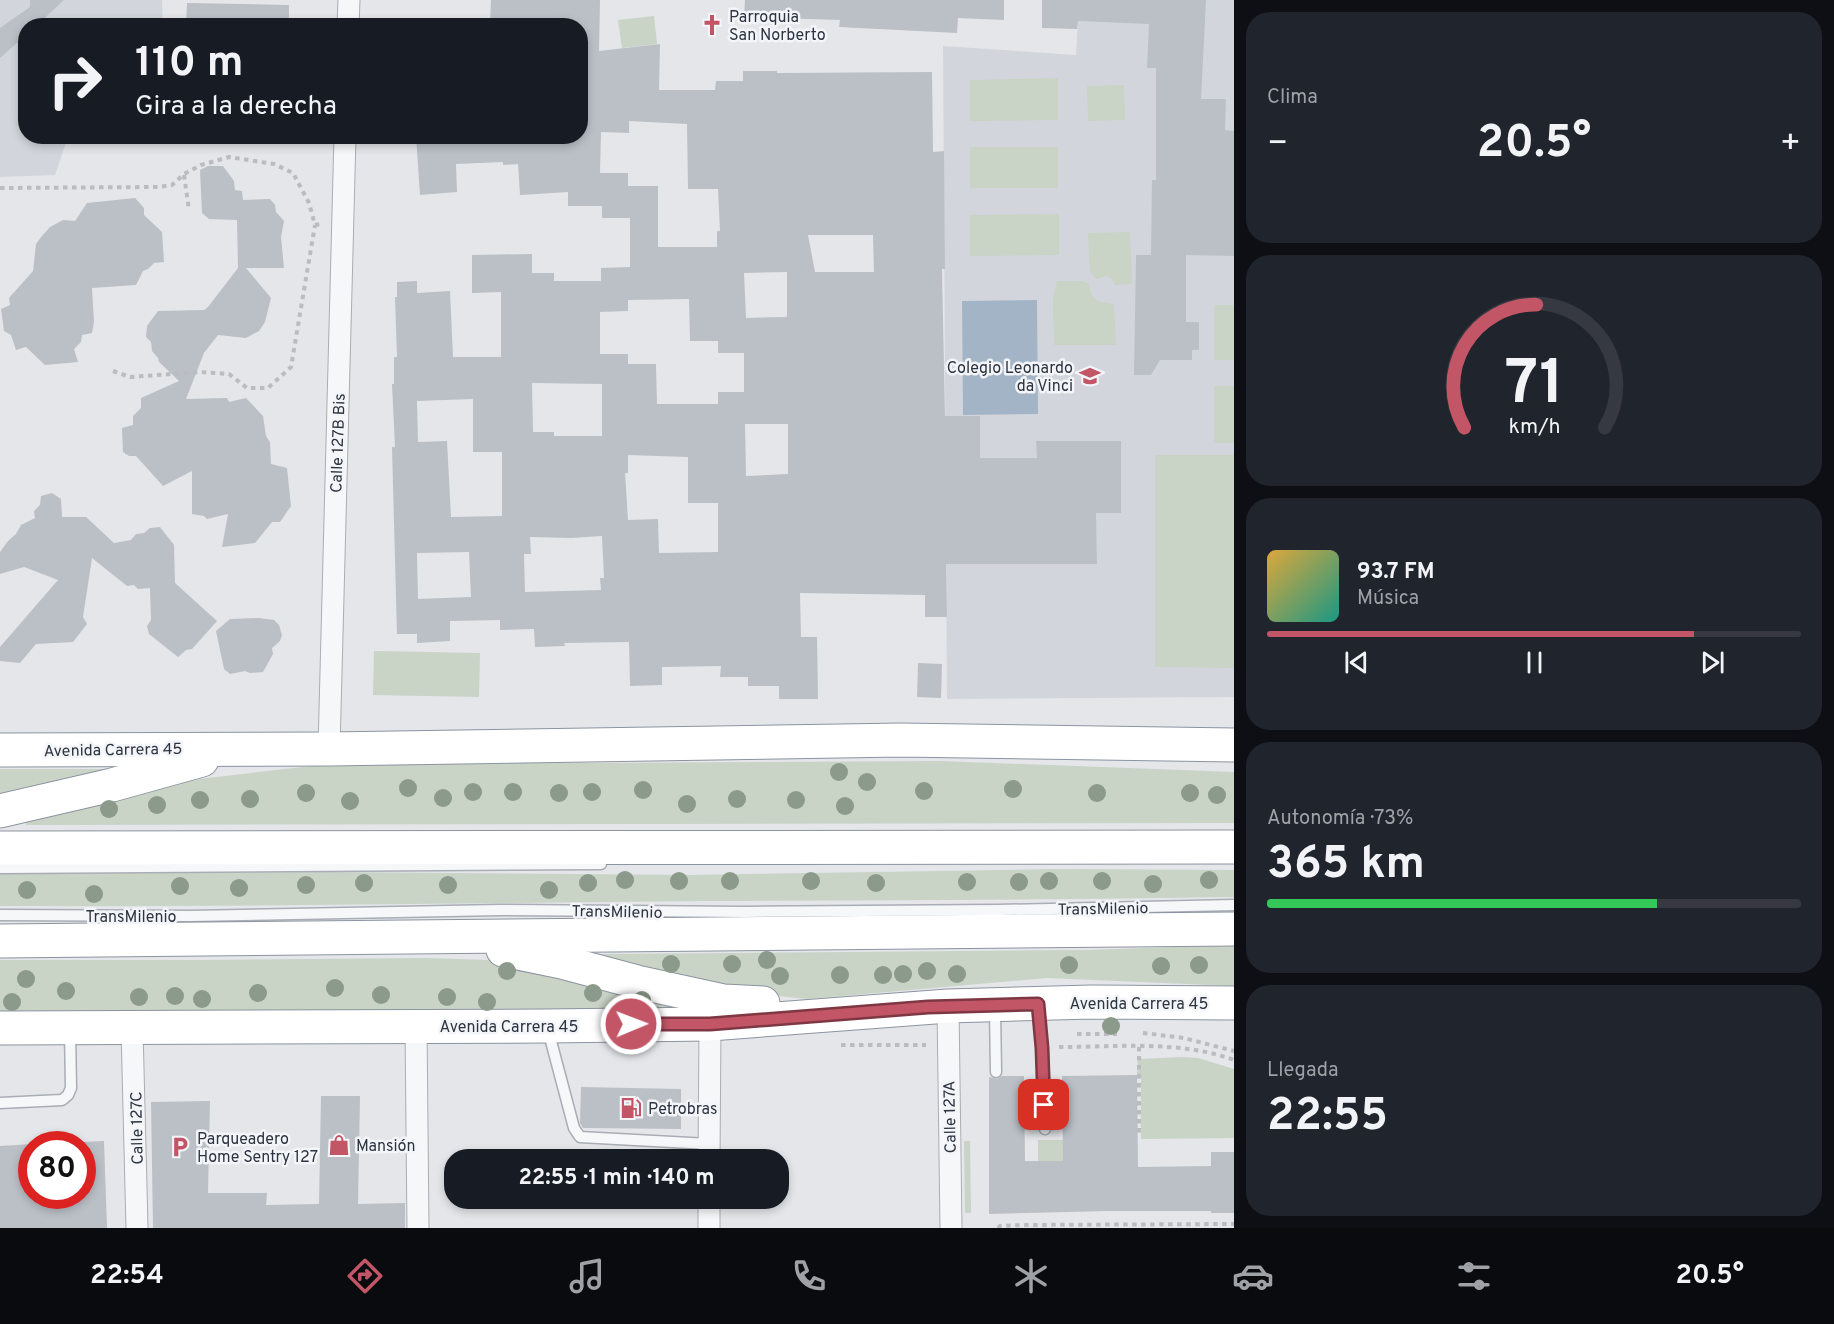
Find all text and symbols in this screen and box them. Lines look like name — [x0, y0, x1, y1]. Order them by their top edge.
place label: Parroquia San Norberto — [729, 8, 826, 46]
church icon: Parroquia San Norberto — [700, 13, 724, 37]
text: 110 m — [135, 38, 244, 91]
icon: right — [36, 42, 114, 120]
text: Clima — [1267, 85, 1318, 111]
text: Gira a la derecha — [135, 90, 337, 124]
text: 20.5° — [1477, 116, 1591, 173]
text: − — [1267, 124, 1288, 166]
text: + — [1780, 124, 1801, 166]
text: 71 — [1504, 347, 1564, 426]
place label: Colegio Leonardo da Vinci — [947, 359, 1073, 397]
school or university icon: Colegio Leonardo da Vinci — [1078, 364, 1102, 388]
street label: Calle 127B Bis — [327, 393, 351, 493]
text: km/h — [1508, 414, 1560, 441]
text: 93.7 FM — [1357, 559, 1434, 586]
text: Música — [1357, 586, 1419, 612]
icon: previous — [1340, 646, 1373, 679]
icon: pause — [1518, 646, 1551, 679]
icon: next — [1696, 646, 1729, 679]
street label: Avenida Carrera 45 — [43, 740, 183, 762]
text: Autonomía · 73% — [1267, 806, 1414, 832]
text: 365 km — [1267, 837, 1425, 894]
street label: TransMilenio — [1057, 899, 1149, 921]
street label: TransMilenio — [571, 902, 663, 924]
street label: TransMilenio — [86, 908, 176, 928]
position arrow — [599, 992, 663, 1056]
street label: Avenida Carrera 45 — [1070, 995, 1208, 1015]
street label: Avenida Carrera 45 — [440, 1018, 578, 1038]
text: Llegada — [1267, 1058, 1339, 1084]
pin — [1018, 1079, 1069, 1130]
street label: Calle 127A — [940, 1080, 962, 1153]
icon: arrive — [1027, 1088, 1060, 1121]
text: 22:55 — [1267, 1089, 1388, 1146]
street label: Calle 127C — [127, 1091, 149, 1165]
fuel station icon: Petrobras — [619, 1096, 643, 1120]
place label: Petrobras — [648, 1100, 717, 1120]
place label: Parqueadero Home Sentry 127 — [197, 1130, 318, 1168]
speed limit sign: 80 — [18, 1131, 96, 1209]
shop icon: Mansión — [327, 1133, 351, 1157]
parking icon: Parqueadero Home Sentry 127 — [168, 1135, 192, 1159]
place label: Mansión — [356, 1137, 416, 1157]
text: 22:55 · 1 min · 140 m — [518, 1165, 715, 1192]
icon: directions — [344, 1255, 386, 1297]
icon: music — [566, 1255, 608, 1297]
icon: phone — [788, 1255, 830, 1297]
icon: climate — [1010, 1255, 1052, 1297]
icon: car — [1232, 1255, 1274, 1297]
icon: filters — [1453, 1255, 1495, 1297]
text: 22:54 — [90, 1259, 164, 1293]
text: 20.5° — [1675, 1259, 1744, 1293]

